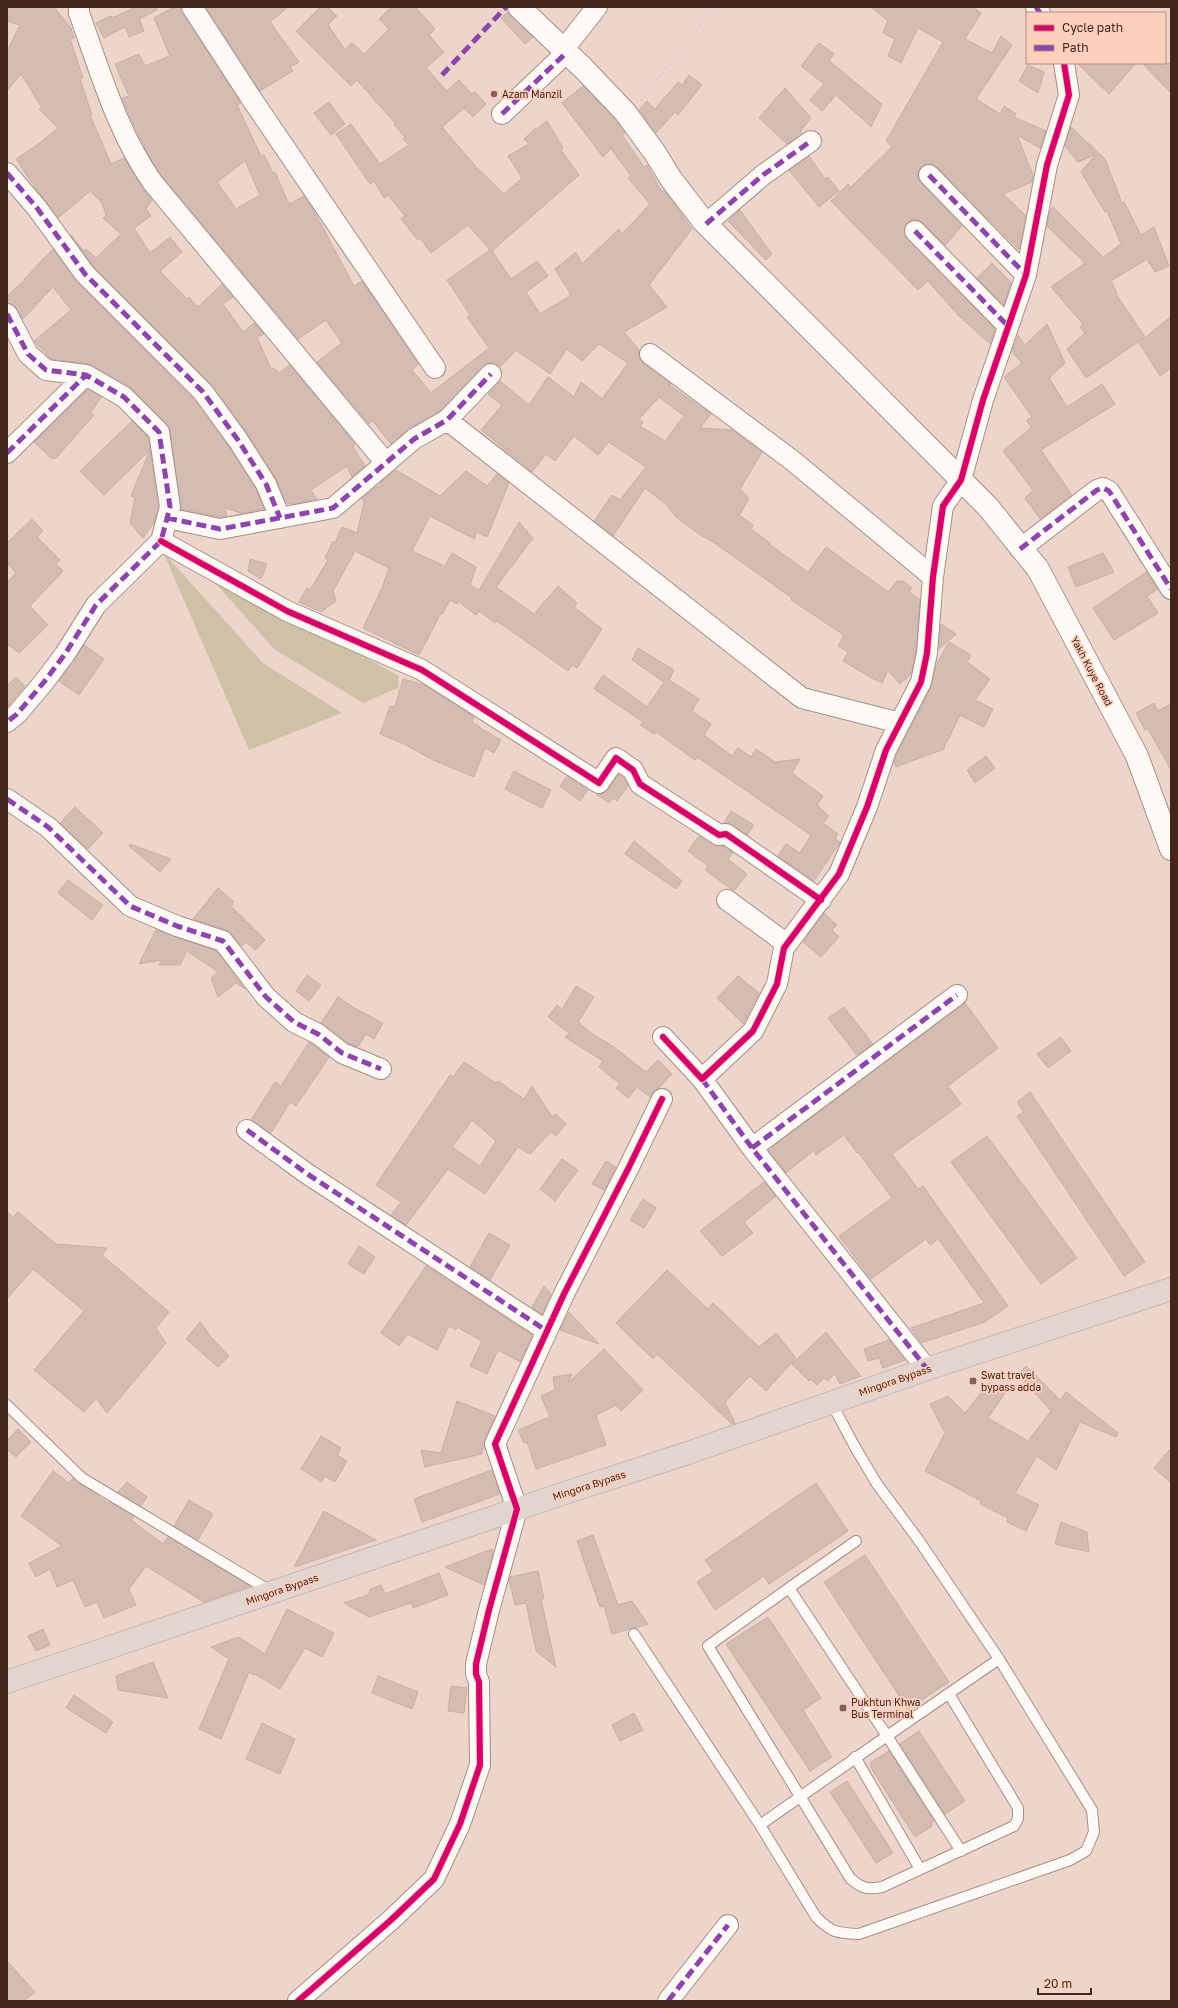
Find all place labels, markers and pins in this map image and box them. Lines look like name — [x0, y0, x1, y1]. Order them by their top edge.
place label: Azam Manzil — [502, 88, 562, 100]
marker: Azam Manzil — [489, 89, 499, 99]
place label: Swat travel bypass adda — [981, 1369, 1041, 1393]
marker: Swat travel bypass adda — [968, 1376, 978, 1386]
place label: Pukhtun Khwa Bus Terminal — [851, 1696, 921, 1720]
marker: Pukhtun Khwa Bus Terminal — [838, 1703, 848, 1713]

